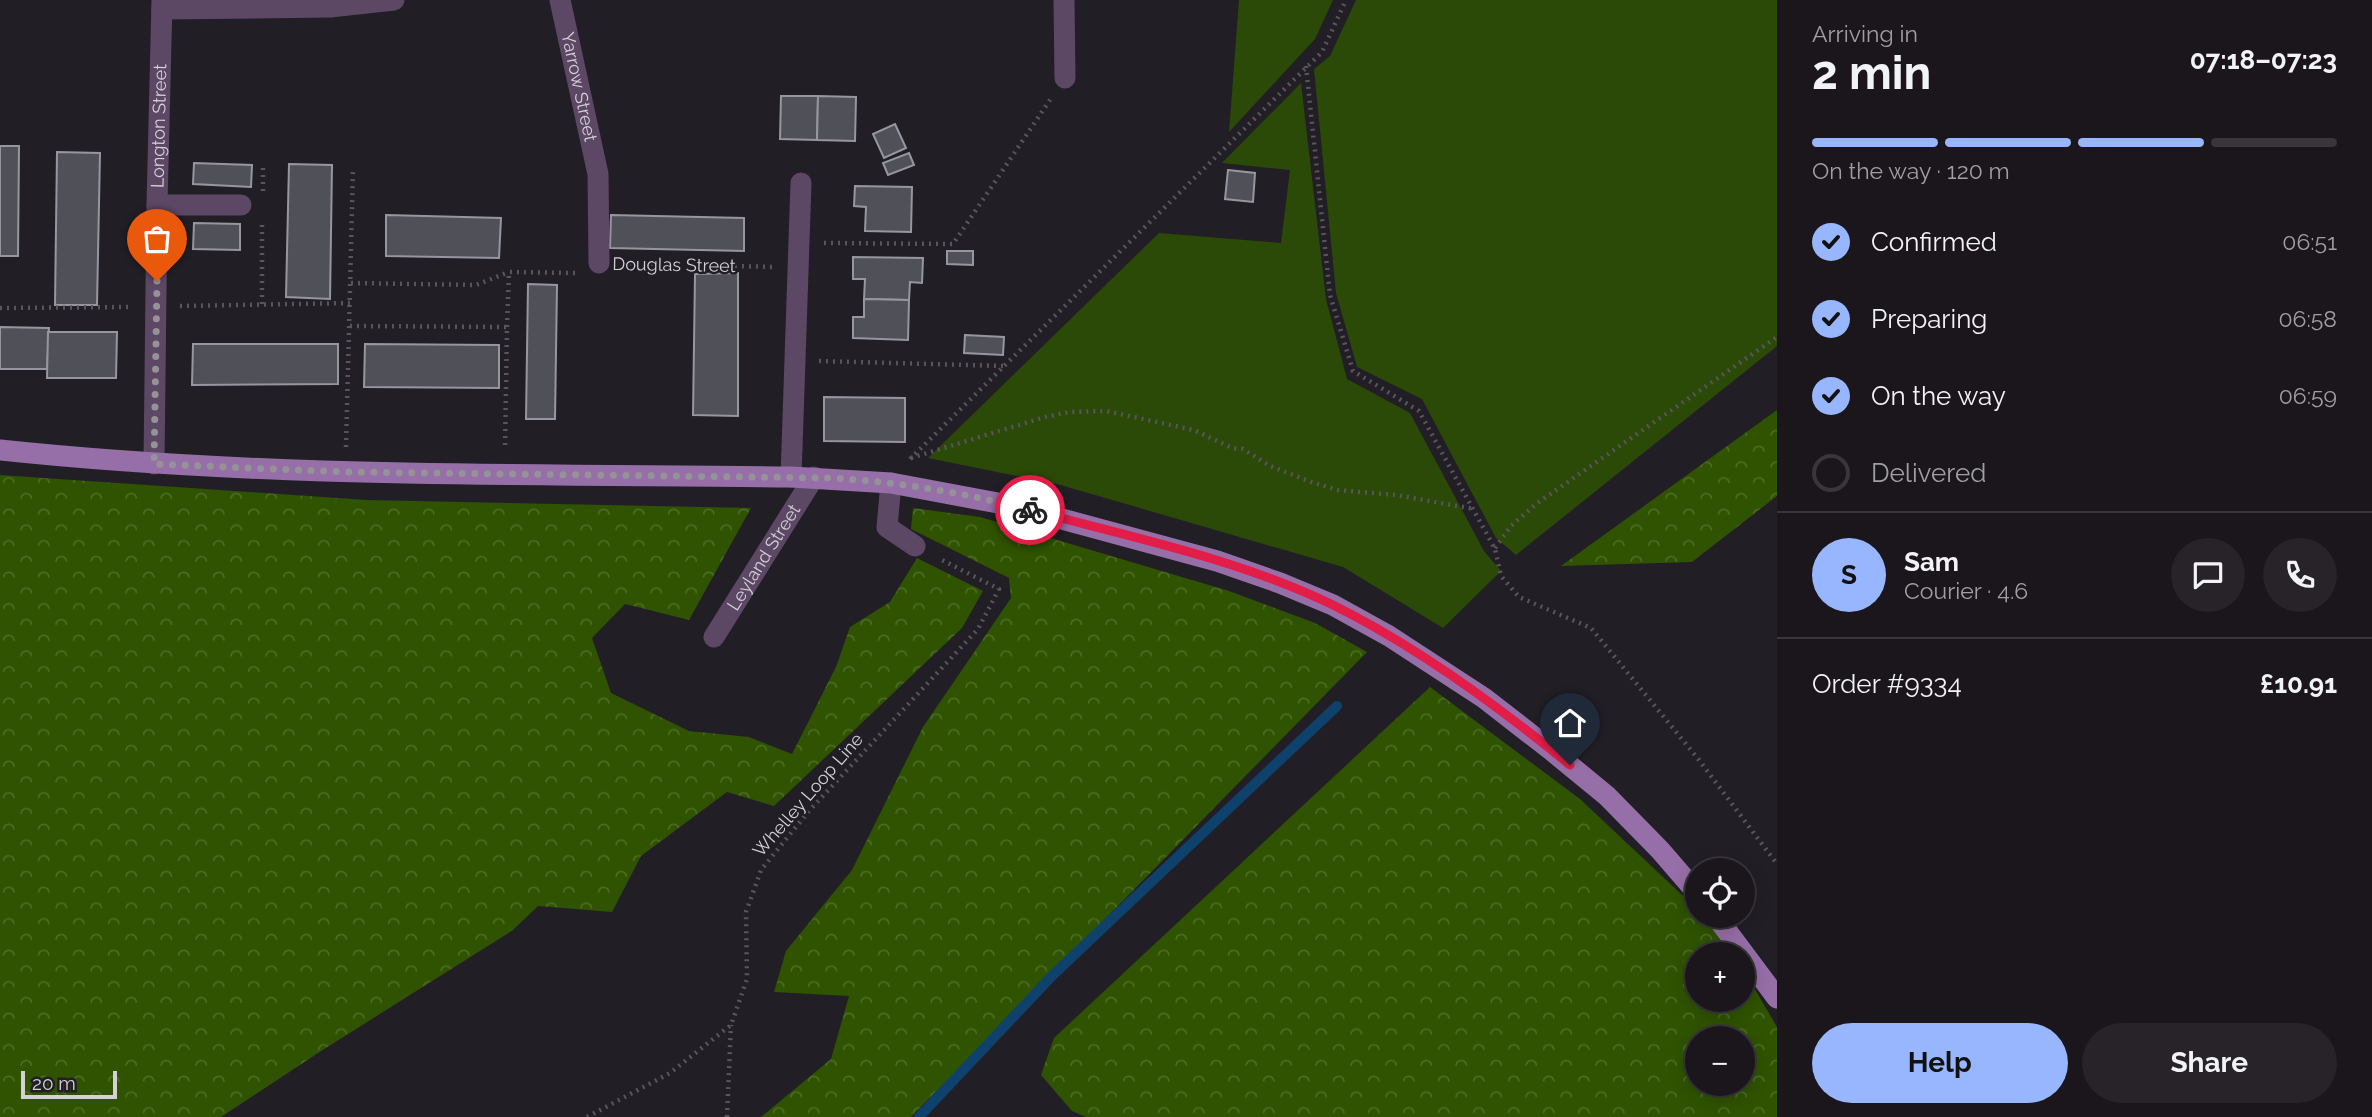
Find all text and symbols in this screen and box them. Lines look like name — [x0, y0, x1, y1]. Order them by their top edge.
text: Arriving in — [1812, 20, 1918, 47]
street label: Yarrow Street — [557, 30, 602, 143]
text: 07:18–07:23 — [2190, 45, 2337, 75]
text: 2 min — [1812, 46, 1931, 100]
street label: Longton Street — [146, 64, 170, 188]
text: On the way · 120 m — [1812, 157, 2010, 184]
pin — [127, 209, 187, 281]
icon: bag — [138, 220, 176, 258]
icon: check — [1812, 223, 1850, 261]
text: Confirmed — [1871, 227, 1997, 257]
text: 06:51 — [2282, 228, 2337, 255]
street label: Douglas Street — [612, 253, 736, 276]
icon: check — [1812, 300, 1850, 338]
text: Preparing — [1871, 304, 1987, 334]
text: 06:58 — [2279, 305, 2337, 332]
icon: check — [1812, 377, 1850, 415]
text: On the way — [1871, 381, 2006, 411]
text: 06:59 — [2279, 382, 2337, 409]
text: Delivered — [1871, 458, 1986, 488]
courier — [995, 475, 1065, 545]
icon: bike — [1011, 491, 1049, 529]
street label: Leyland Street — [722, 500, 804, 614]
button: chat — [2171, 538, 2245, 612]
button: phone — [2263, 538, 2337, 612]
text: Sam — [1904, 547, 1959, 577]
text: S — [1841, 560, 1857, 590]
text: Courier · 4.6 — [1904, 577, 2028, 604]
text: Order #9334 — [1812, 669, 1962, 699]
text: £10.91 — [2260, 669, 2337, 699]
pin — [1540, 693, 1600, 765]
icon: home — [1551, 704, 1589, 742]
street label: Whelley Loop Line — [748, 728, 867, 861]
map controls — [1685, 858, 1755, 1096]
button: locate — [1685, 858, 1755, 928]
button: + — [1685, 942, 1755, 1012]
button: Help — [1812, 1023, 2068, 1103]
button: Share — [2082, 1023, 2337, 1103]
button: − — [1685, 1026, 1755, 1096]
scale bar — [21, 1068, 117, 1100]
text: 20 m — [32, 1072, 76, 1094]

